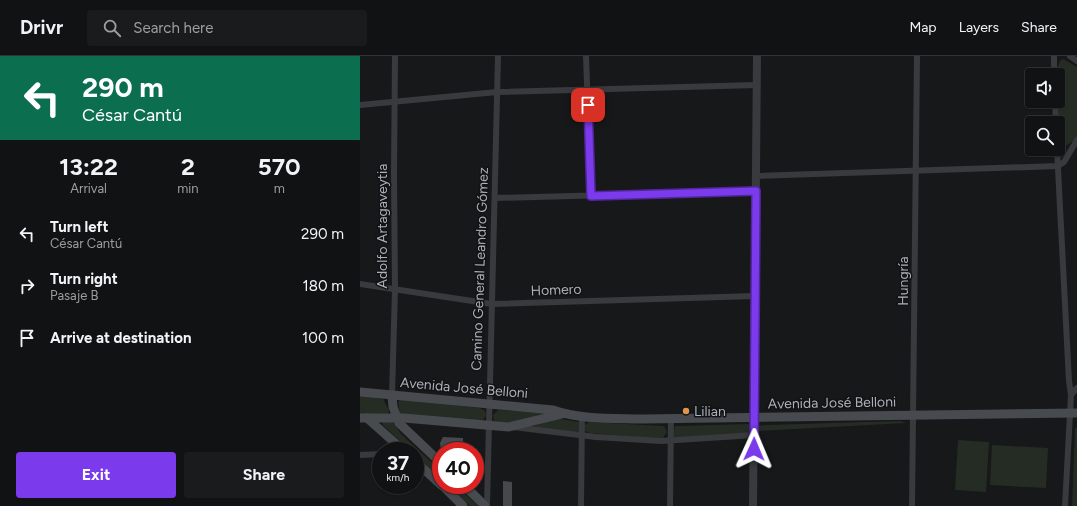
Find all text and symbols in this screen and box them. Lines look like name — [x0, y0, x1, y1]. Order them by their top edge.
search box — [87, 10, 367, 46]
text: Drivr — [20, 16, 63, 39]
icon: search — [101, 17, 123, 39]
text: Search here — [133, 19, 213, 37]
text: Map — [909, 19, 937, 36]
text: Layers — [959, 19, 999, 36]
text: Share — [1021, 19, 1057, 36]
map controls — [1025, 68, 1065, 156]
button: sound — [1025, 68, 1065, 108]
text: 290 m — [82, 70, 164, 104]
icon: left — [16, 72, 68, 124]
pin — [571, 88, 605, 122]
icon: arrive — [577, 94, 599, 116]
text: César Cantú — [82, 104, 182, 126]
button: search — [1025, 116, 1065, 156]
text: 13:22 — [59, 152, 118, 181]
text: 2 — [181, 152, 195, 181]
text: 570 — [258, 152, 301, 181]
street label: Adolfo Artagaveytia — [374, 164, 391, 288]
street label: Camino General Leandro Gómez — [468, 167, 492, 371]
text: Arrival — [70, 181, 107, 196]
text: min — [177, 181, 199, 196]
text: m — [274, 181, 285, 196]
text: Turn left — [50, 218, 108, 236]
icon: left — [16, 223, 38, 245]
text: 290 m — [301, 225, 344, 243]
text: César Cantú — [50, 236, 122, 251]
street label: Hungría — [895, 256, 912, 306]
text: Turn right — [50, 270, 118, 288]
icon: right — [16, 275, 38, 297]
text: 180 m — [303, 277, 344, 295]
street label: Homero — [530, 281, 582, 299]
text: Pasaje B — [50, 288, 98, 303]
icon: arrive — [16, 327, 38, 349]
text: Arrive at destination — [50, 329, 191, 347]
text: 100 m — [302, 329, 344, 347]
street label: Avenida José Belloni — [399, 374, 529, 402]
street label: Avenida José Belloni — [768, 393, 896, 413]
place label: Lilian — [694, 403, 726, 420]
marker: Lilian — [681, 406, 691, 416]
position arrow — [733, 428, 775, 470]
speed limit sign: 40 — [432, 442, 484, 494]
text: 37 — [387, 451, 409, 475]
button: Exit — [16, 452, 176, 498]
button: Share — [184, 452, 344, 498]
text: km/h — [387, 471, 409, 484]

